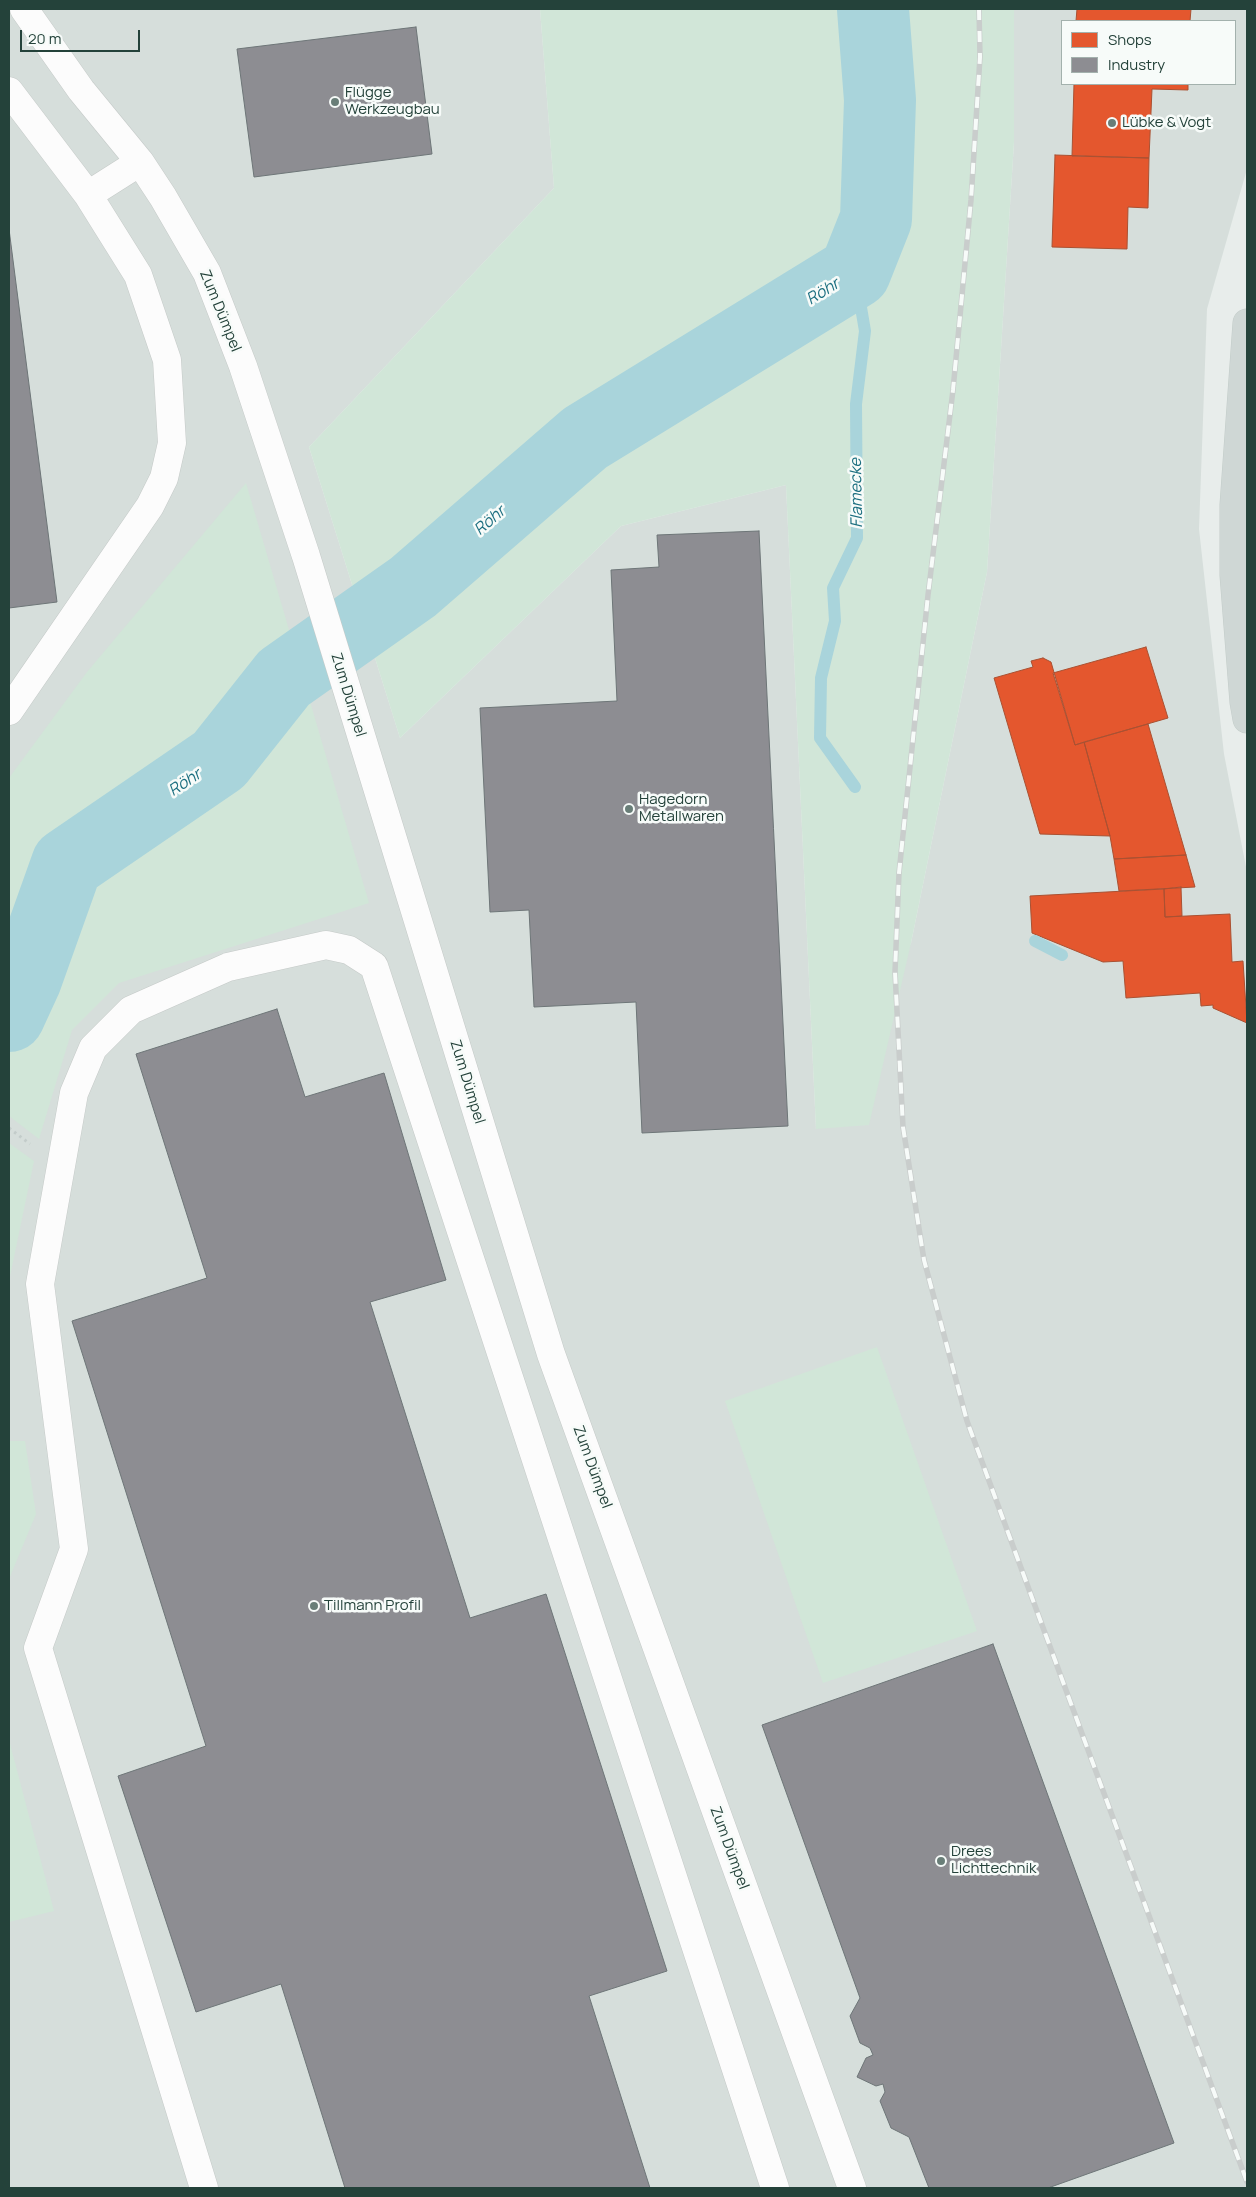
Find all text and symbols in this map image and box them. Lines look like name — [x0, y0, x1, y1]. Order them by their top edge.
scale bar — [22, 20, 142, 52]
legend — [1061, 20, 1236, 85]
text: 20 m — [28, 28, 61, 49]
text: Shops — [1108, 29, 1152, 50]
text: Industry — [1108, 54, 1165, 75]
place label: Flügge Werkzeugbau — [345, 84, 440, 119]
marker: Flügge Werkzeugbau — [329, 96, 341, 108]
place label: Lübke & Vogt — [1122, 114, 1211, 132]
marker: Lübke & Vogt — [1106, 117, 1118, 129]
street label: Zum Dümpel — [195, 267, 245, 355]
water label: Röhr — [803, 275, 843, 309]
water label: Flamecke — [847, 458, 867, 528]
water label: Röhr — [471, 502, 509, 540]
street label: Zum Dümpel — [327, 651, 369, 739]
water label: Röhr — [165, 765, 205, 801]
place label: Hagedorn Metallwaren — [639, 791, 724, 826]
marker: Hagedorn Metallwaren — [623, 803, 635, 815]
street label: Zum Dümpel — [446, 1038, 488, 1126]
street label: Zum Dümpel — [569, 1423, 615, 1511]
place label: Tillmann Profil — [324, 1597, 421, 1615]
marker: Tillmann Profil — [308, 1600, 320, 1612]
street label: Zum Dümpel — [706, 1804, 752, 1892]
place label: Drees Lichttechnik — [951, 1843, 1036, 1878]
marker: Drees Lichttechnik — [935, 1855, 947, 1867]

